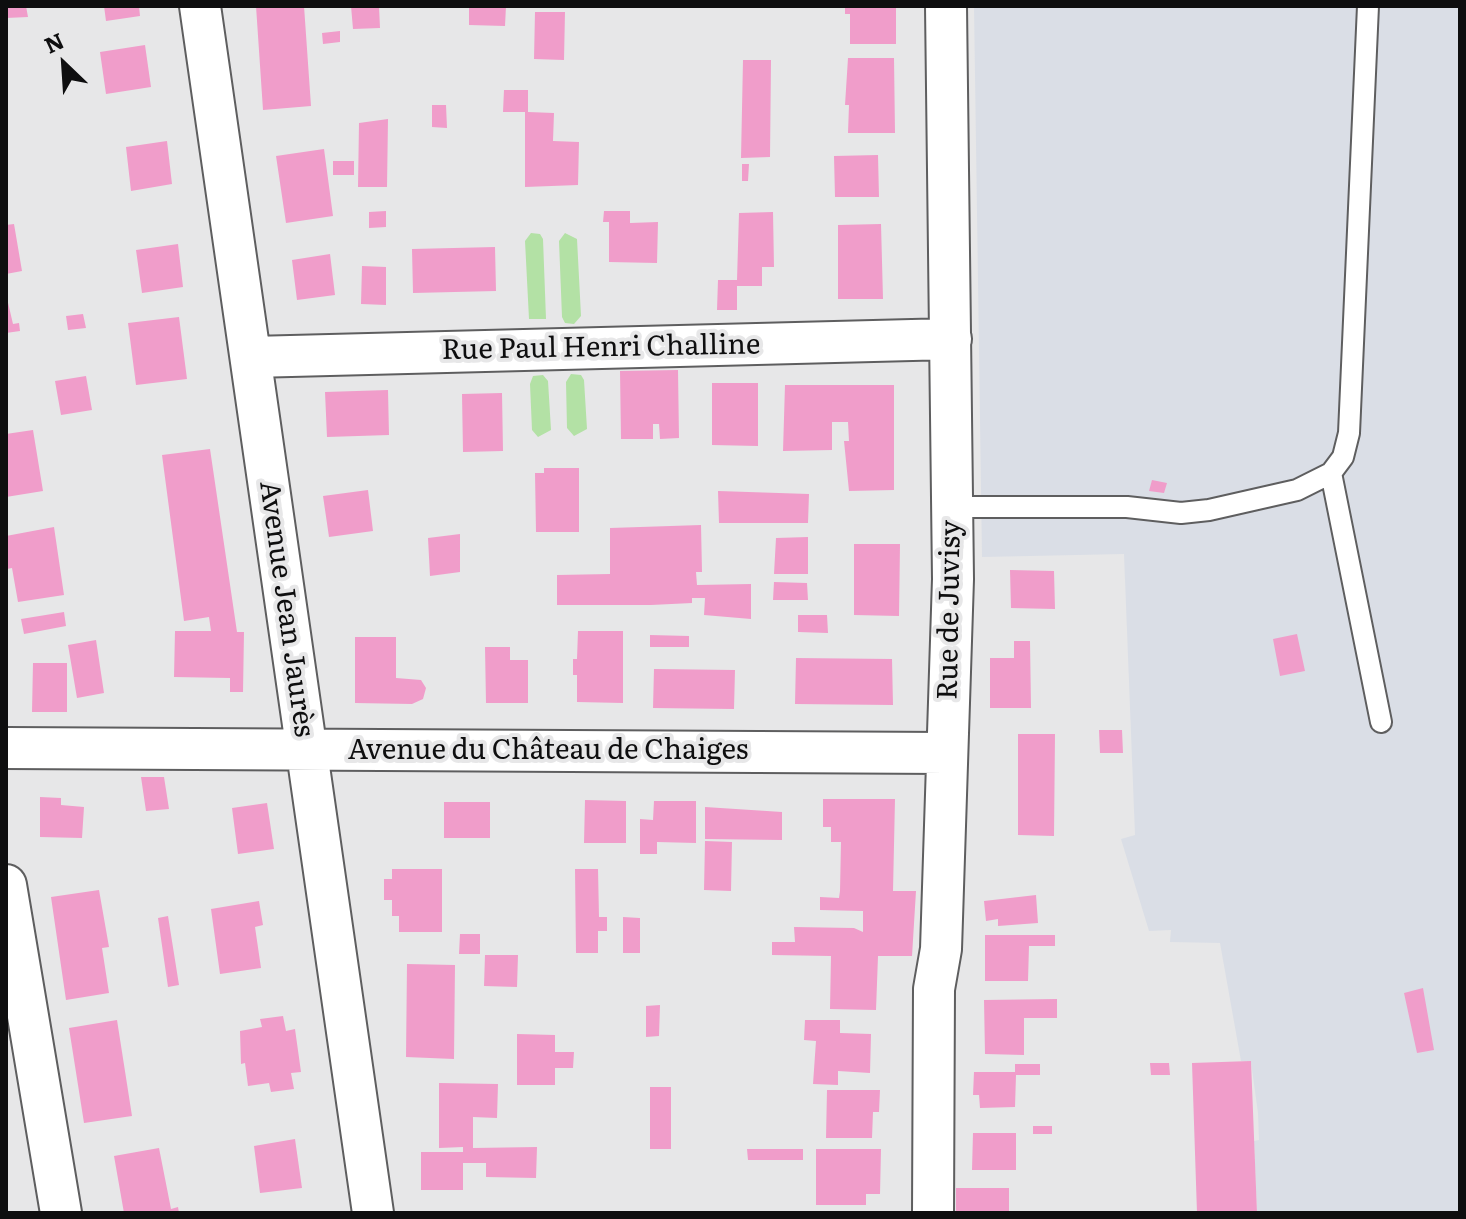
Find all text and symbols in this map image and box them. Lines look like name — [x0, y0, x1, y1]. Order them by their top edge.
text: N — [38, 23, 69, 61]
north arrow — [24, 24, 104, 104]
street label: Rue Paul Henri Challine — [441, 328, 761, 368]
street label: Avenue Jean Jaurès — [251, 479, 321, 739]
street label: Rue de Juvisy — [932, 520, 968, 700]
street label: Avenue du Château de Chaiges — [348, 734, 748, 768]

